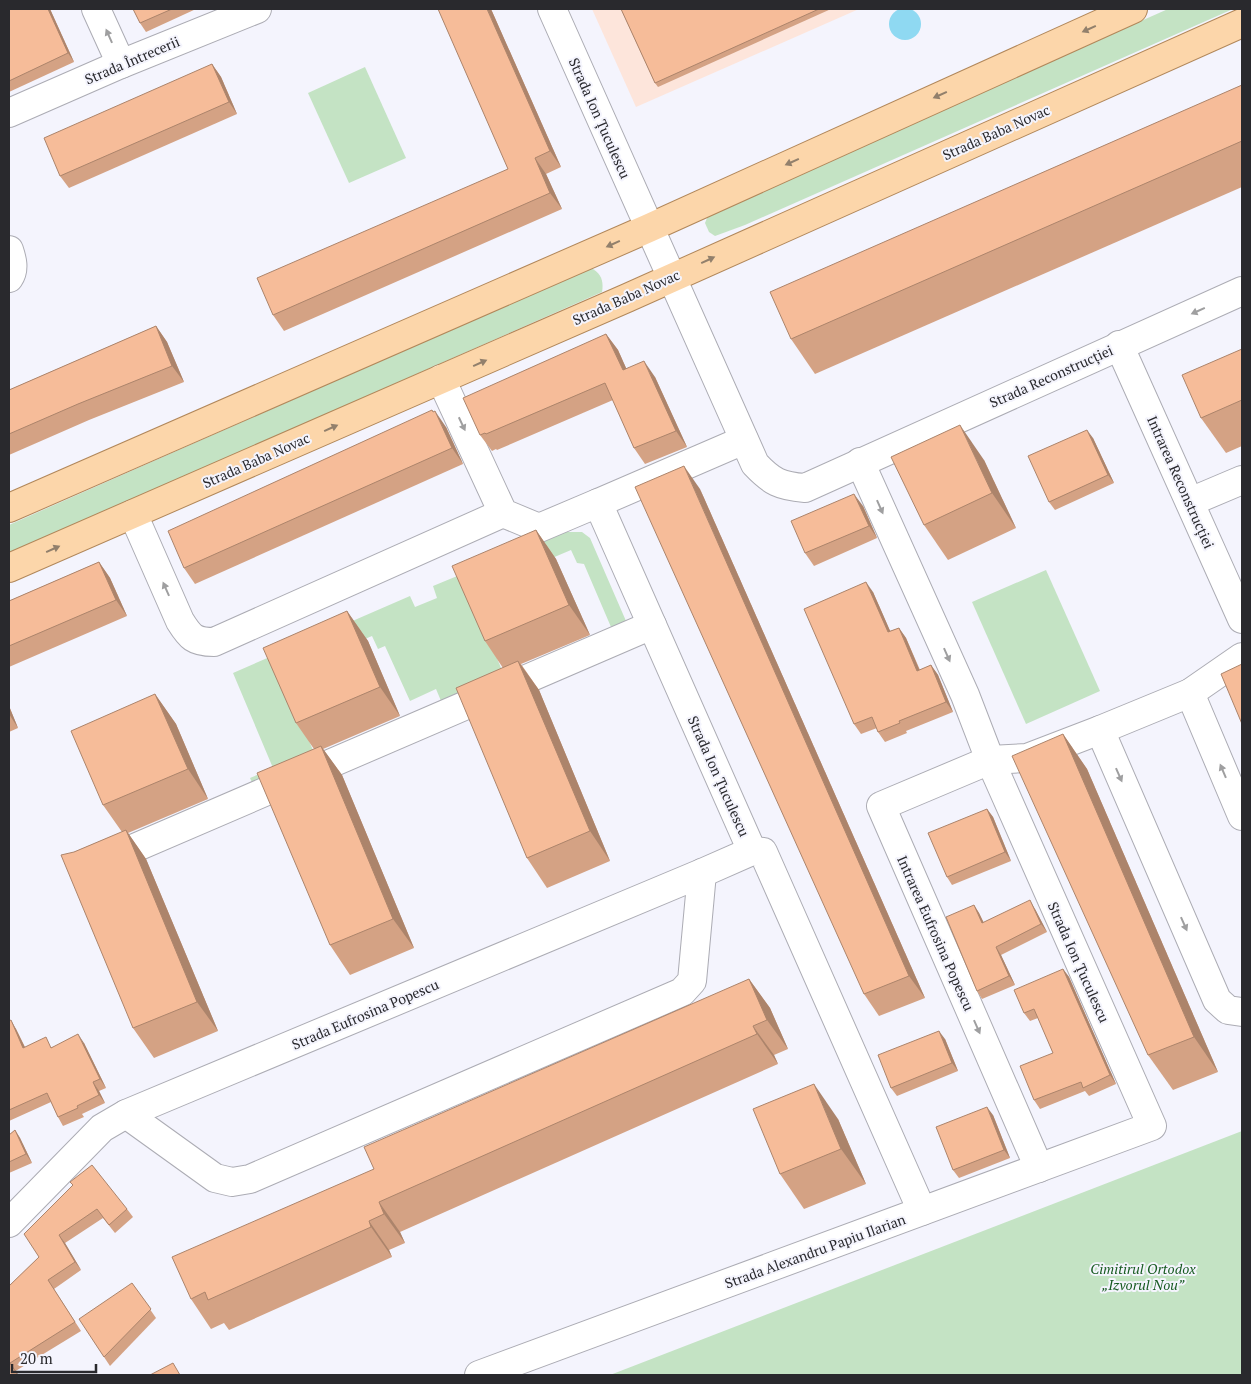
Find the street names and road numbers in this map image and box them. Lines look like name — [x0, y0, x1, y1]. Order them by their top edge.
street label: Strada Întrecerii — [82, 31, 182, 89]
street label: Strada Ion Țuculescu — [565, 55, 635, 181]
street label: Strada Baba Novac — [939, 100, 1053, 164]
street label: Strada Baba Novac — [569, 265, 683, 329]
street label: Strada Reconstrucției — [986, 340, 1116, 412]
street label: Intrarea Reconstrucției — [1143, 413, 1219, 551]
street label: Strada Baba Novac — [199, 428, 313, 492]
street label: Strada Ion Țuculescu — [684, 713, 754, 839]
street label: Intrarea Eufrosina Popescu — [893, 852, 979, 1014]
street label: Strada Ion Țuculescu — [1044, 899, 1114, 1025]
street label: Strada Eufrosina Popescu — [289, 974, 441, 1054]
street label: Strada Alexandru Papiu Ilarian — [722, 1209, 909, 1293]

